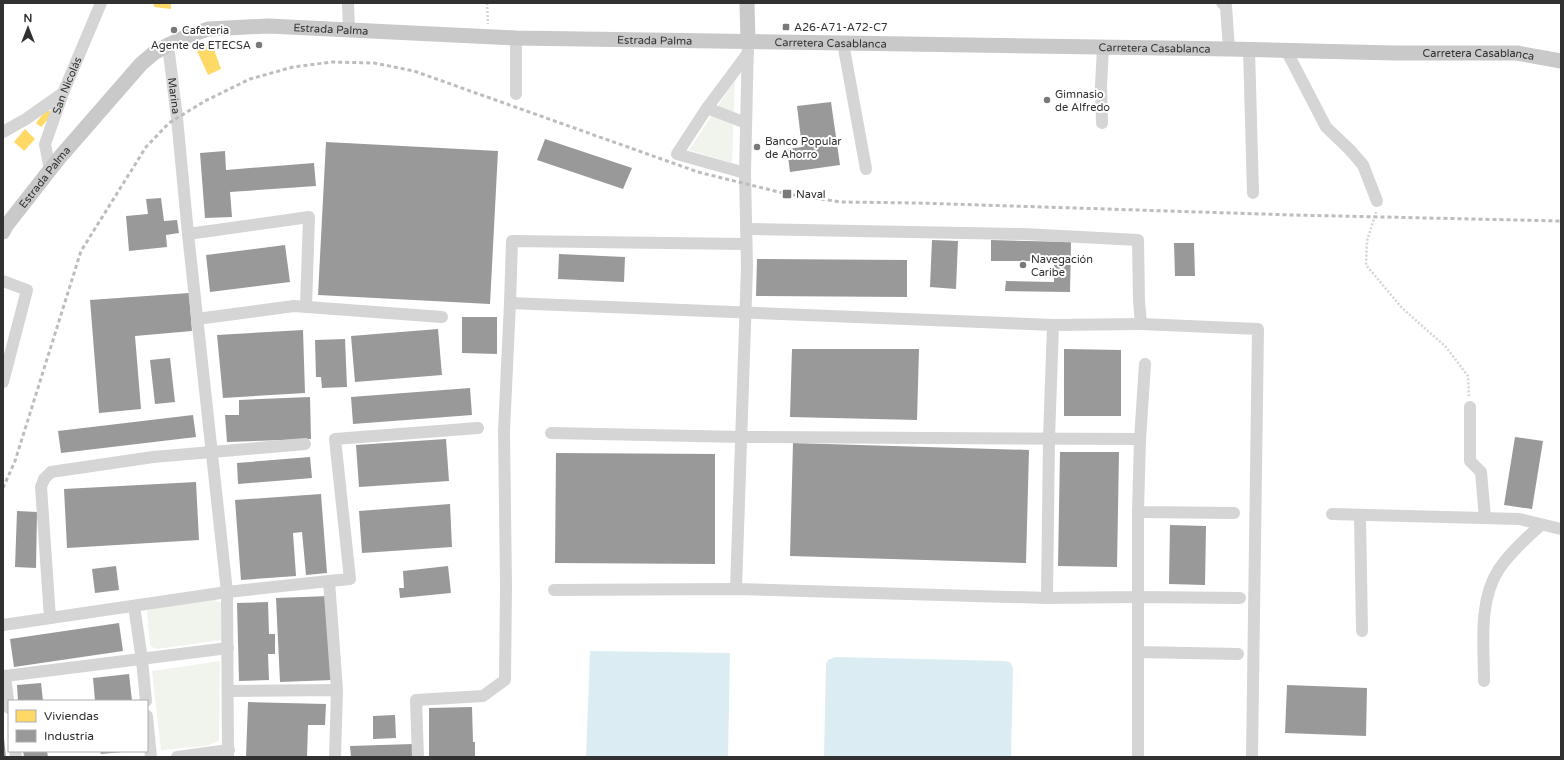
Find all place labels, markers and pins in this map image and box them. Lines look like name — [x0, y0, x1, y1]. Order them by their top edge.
place label: A26-A71-A72-C7 — [794, 21, 888, 34]
marker: A26-A71-A72-C7 — [781, 22, 791, 32]
place label: Cafeteria — [182, 24, 229, 37]
marker: Cafeteria — [169, 25, 179, 35]
place label: Agente de ETECSA — [151, 39, 251, 52]
marker: Agente de ETECSA — [254, 40, 264, 50]
place label: Gimnasio de Alfredo — [1055, 88, 1110, 114]
marker: Gimnasio de Alfredo — [1042, 95, 1052, 105]
place label: Banco Popular de Ahorro — [765, 135, 842, 161]
marker: Banco Popular de Ahorro — [752, 142, 762, 152]
marker: Naval — [781, 188, 793, 200]
place label: Naval — [796, 188, 826, 201]
place label: Navegación Caribe — [1031, 253, 1093, 279]
marker: Navegación Caribe — [1018, 260, 1028, 270]

